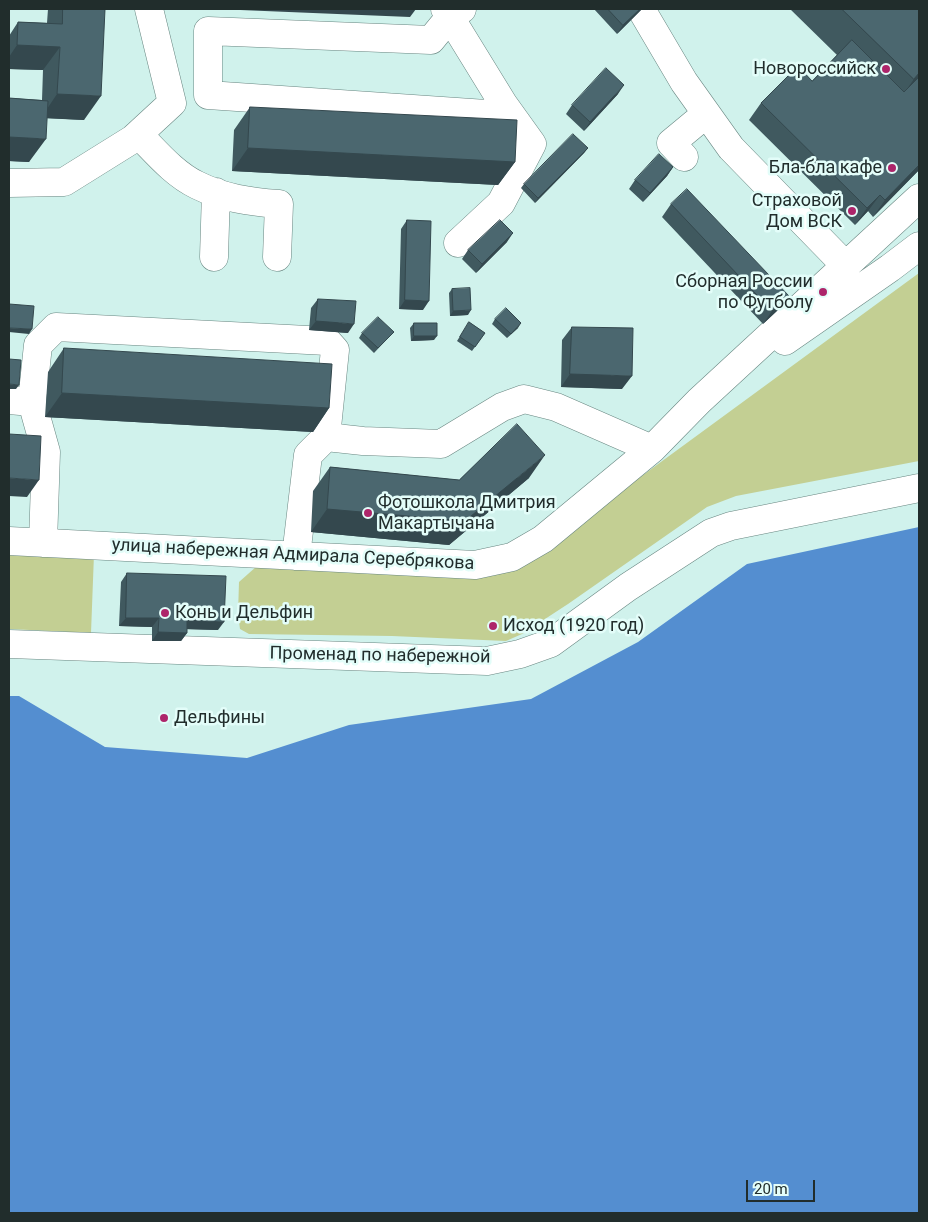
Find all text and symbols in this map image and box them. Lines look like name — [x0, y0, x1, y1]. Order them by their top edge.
place label: Новороссийск — [753, 58, 876, 80]
marker: Новороссийск — [880, 63, 892, 75]
place label: Бла-бла кафе — [769, 157, 882, 179]
marker: Бла-бла кафе — [886, 162, 898, 174]
place label: Страховой Дом ВСК — [752, 190, 842, 232]
marker: Страховой Дом ВСК — [846, 205, 858, 217]
place label: Сборная России по Футболу — [675, 271, 813, 314]
marker: Сборная России по Футболу — [817, 286, 829, 298]
place label: Фотошкола Дмитрия Макартычана — [378, 492, 556, 534]
marker: Фотошкола Дмитрия Макартычана — [362, 507, 374, 519]
street label: улица набережная Адмирала Серебрякова — [111, 535, 475, 575]
place label: Конь и Дельфин — [175, 602, 313, 624]
marker: Конь и Дельфин — [159, 607, 171, 619]
place label: Исход (1920 год) — [503, 615, 644, 637]
marker: Исход (1920 год) — [487, 620, 499, 632]
street label: Променад по набережной — [269, 643, 491, 669]
place label: Дельфины — [174, 707, 265, 729]
marker: Дельфины — [158, 712, 170, 724]
scale bar — [748, 1170, 817, 1202]
text: 20 m — [754, 1180, 788, 1198]

